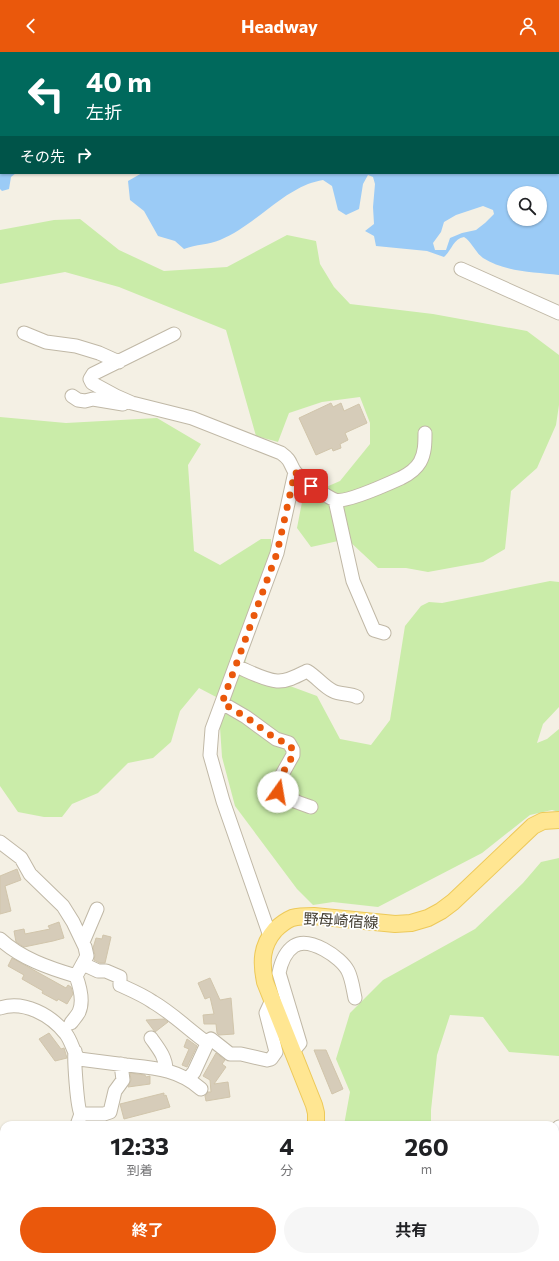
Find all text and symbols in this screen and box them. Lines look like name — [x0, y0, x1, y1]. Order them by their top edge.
icon: back — [20, 15, 42, 37]
text: Headway — [241, 15, 318, 37]
icon: person — [517, 15, 539, 37]
text: 40 m — [86, 64, 152, 98]
icon: left — [20, 68, 72, 120]
text: 左折 — [86, 101, 122, 123]
icon: right — [73, 144, 95, 166]
text: その先 — [20, 147, 65, 165]
map controls — [507, 186, 547, 226]
button: search — [507, 186, 547, 226]
pin — [294, 469, 328, 503]
icon: arrive — [300, 475, 322, 497]
position arrow — [257, 771, 299, 813]
street label: 野母崎宿線 — [303, 909, 379, 931]
text: 12:33 — [110, 1131, 169, 1160]
text: 4 — [279, 1131, 294, 1160]
text: 260 — [404, 1132, 449, 1161]
text: m — [421, 1161, 432, 1177]
text: 到着 — [127, 1162, 153, 1178]
text: 分 — [280, 1162, 293, 1178]
button: 終了 — [20, 1207, 276, 1253]
button: 共有 — [284, 1207, 539, 1253]

